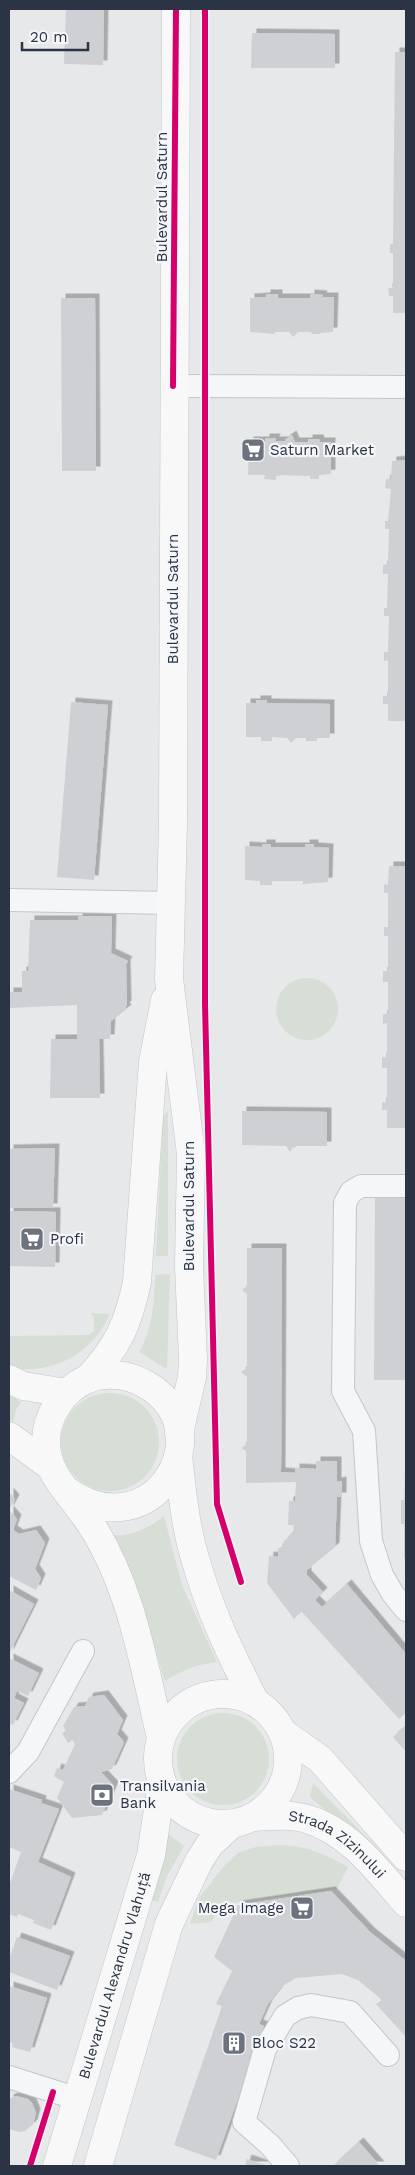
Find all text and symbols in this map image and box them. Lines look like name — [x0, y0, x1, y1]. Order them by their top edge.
scale bar — [22, 20, 89, 52]
text: 20 m — [30, 28, 68, 46]
street label: Bulevardul Saturn — [153, 132, 171, 262]
supermarket icon: Saturn Market — [240, 437, 266, 463]
place label: Saturn Market — [270, 441, 375, 459]
street label: Bulevardul Saturn — [164, 534, 182, 664]
street label: Bulevardul Saturn — [180, 1141, 198, 1271]
supermarket icon: Profi — [19, 1226, 45, 1252]
place label: Profi — [50, 1230, 84, 1248]
place label: Transilvania Bank — [120, 1777, 206, 1812]
bank icon: Transilvania Bank — [89, 1782, 115, 1808]
street label: Strada Zizinului — [288, 1807, 390, 1882]
street label: Bulevardul Alexandru Vlahuță — [75, 1869, 155, 2081]
supermarket icon: Mega Image — [289, 1895, 315, 1921]
place label: Mega Image — [198, 1899, 284, 1917]
building icon: Bloc S22 — [221, 2030, 247, 2056]
place label: Bloc S22 — [252, 2034, 316, 2052]

